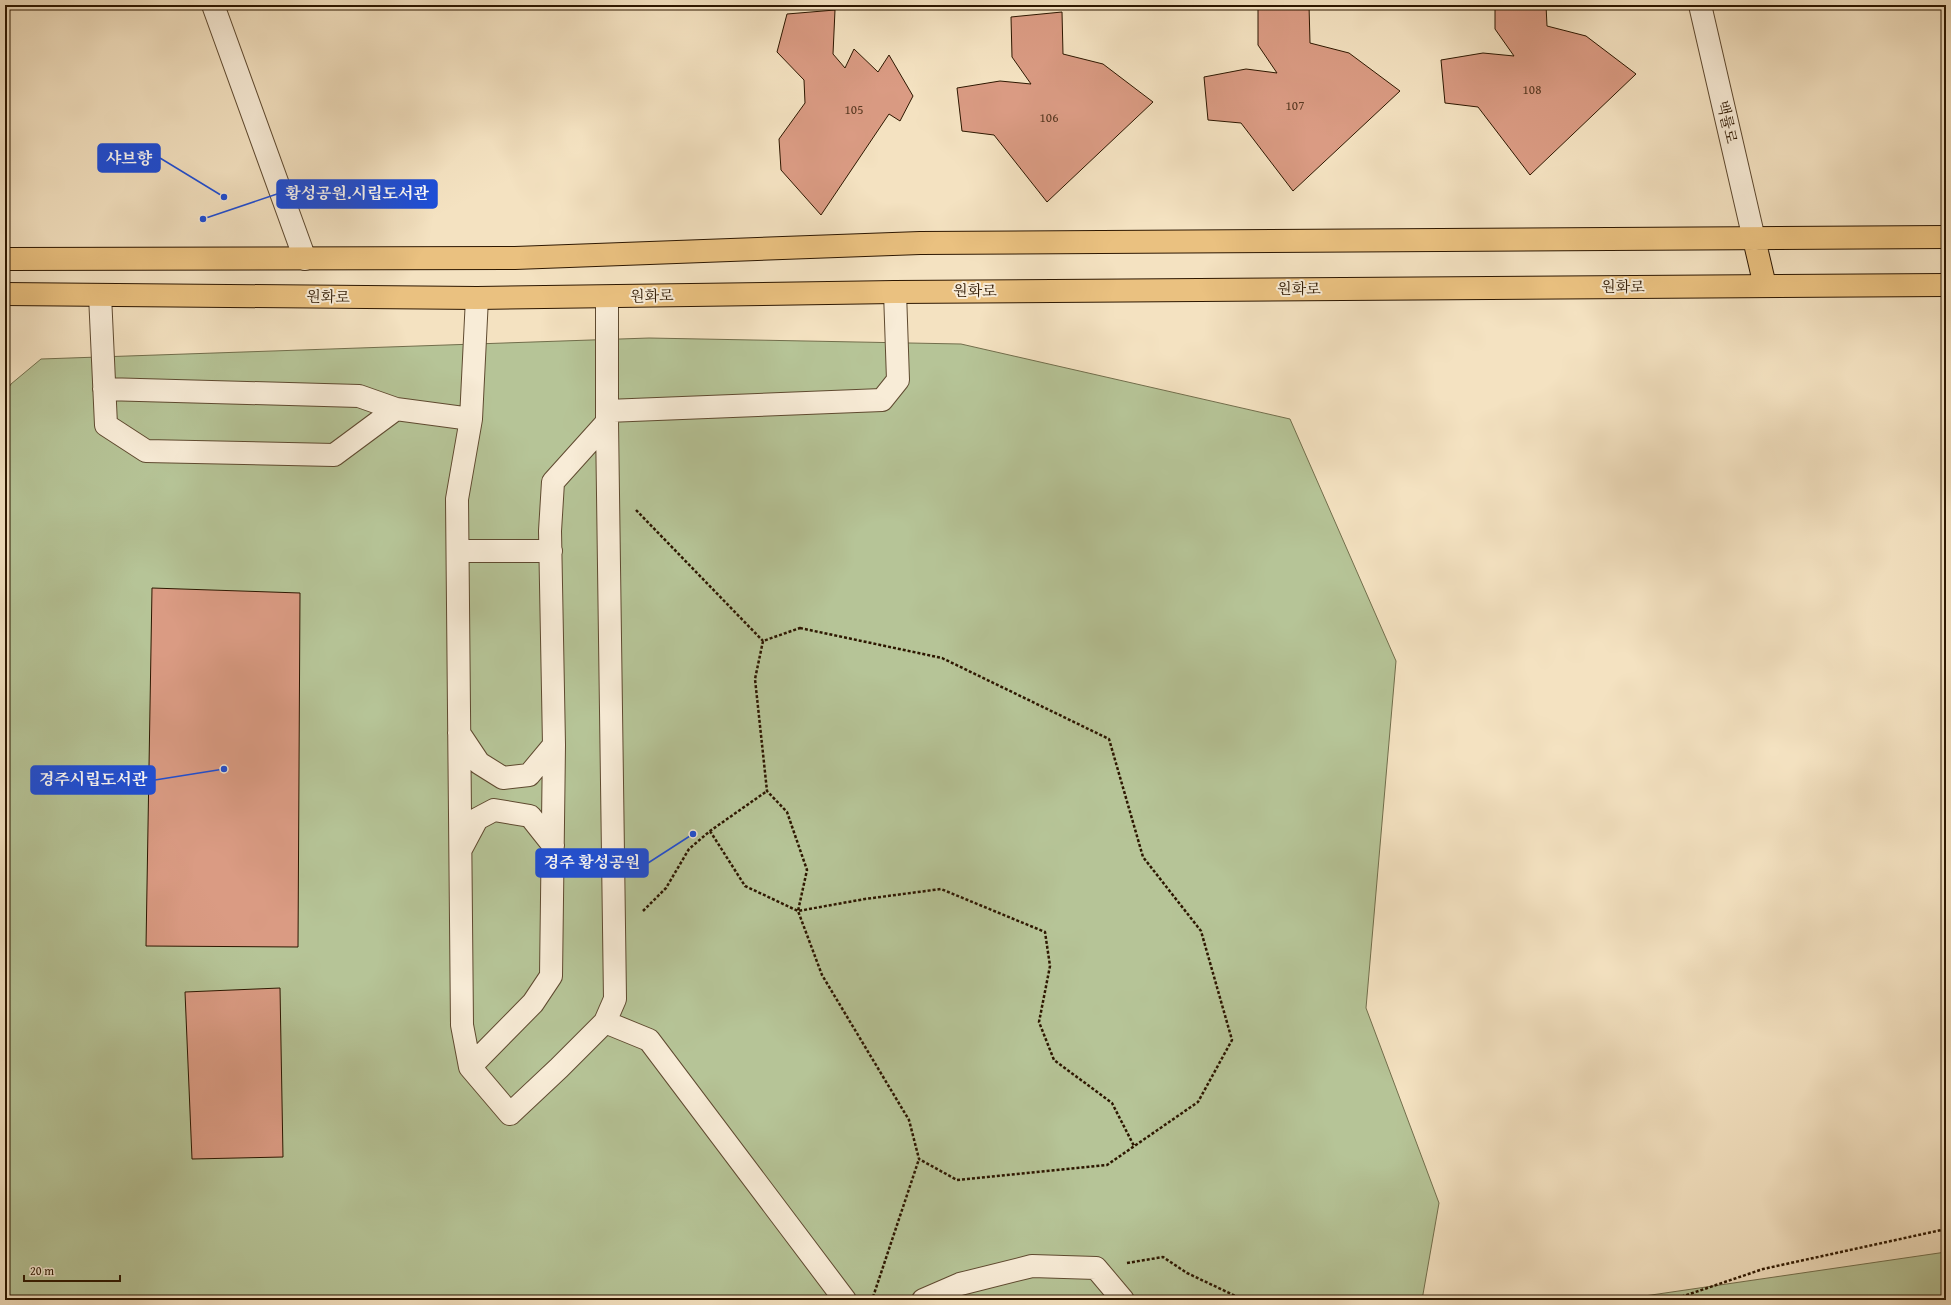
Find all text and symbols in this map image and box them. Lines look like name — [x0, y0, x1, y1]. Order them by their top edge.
house number: 108 — [1523, 80, 1541, 99]
house number: 107 — [1286, 96, 1304, 115]
street label: 백률로 — [1712, 98, 1743, 146]
house number: 105 — [845, 100, 863, 119]
house number: 106 — [1040, 108, 1058, 127]
callout: 샤브향 — [98, 144, 160, 172]
text: 샤브향 — [106, 146, 153, 170]
callout: 황성공원.시립도서관 — [277, 180, 437, 208]
text: 황성공원.시립도서관 — [285, 181, 429, 205]
street label: 원화로 — [1601, 276, 1645, 297]
street label: 원화로 — [1277, 278, 1321, 299]
street label: 원화로 — [953, 280, 997, 301]
street label: 원화로 — [630, 285, 674, 306]
street label: 원화로 — [306, 286, 350, 307]
callout: 경주시립도서관 — [31, 766, 155, 794]
text: 경주시립도서관 — [39, 767, 148, 791]
callout: 경주 황성공원 — [536, 849, 648, 877]
text: 경주 황성공원 — [544, 850, 640, 874]
scale bar — [24, 1257, 120, 1283]
text: 20 m — [30, 1262, 54, 1279]

